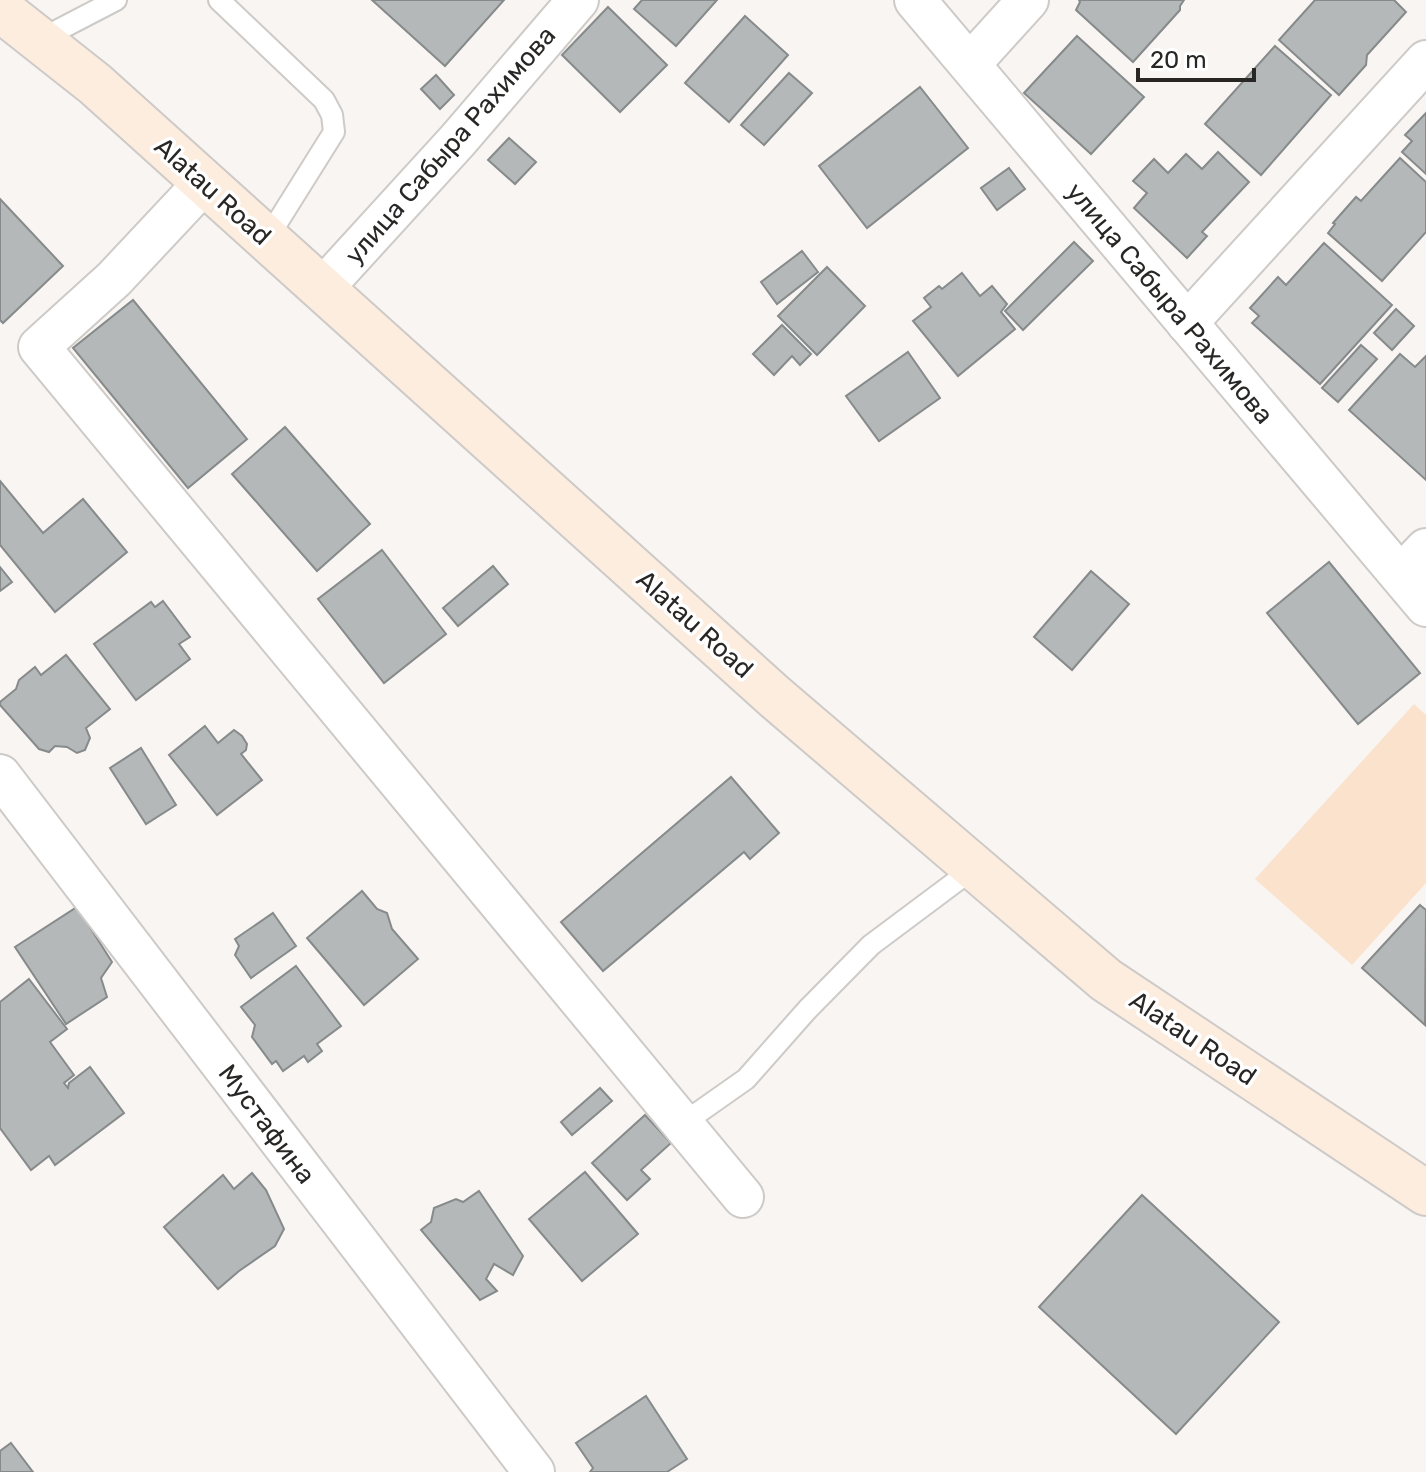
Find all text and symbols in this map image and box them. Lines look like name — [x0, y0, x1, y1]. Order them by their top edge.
street label: улица Сабыра Рахимова — [339, 20, 562, 271]
scale bar — [1138, 32, 1254, 82]
text: 20 m — [1150, 46, 1207, 74]
street label: Alatau Road — [148, 131, 277, 252]
street label: улица Сабыра Рахимова — [1060, 177, 1280, 430]
street label: Alatau Road — [630, 564, 759, 685]
street label: Alatau Road — [1123, 985, 1262, 1092]
street label: Мустафина — [212, 1059, 321, 1190]

